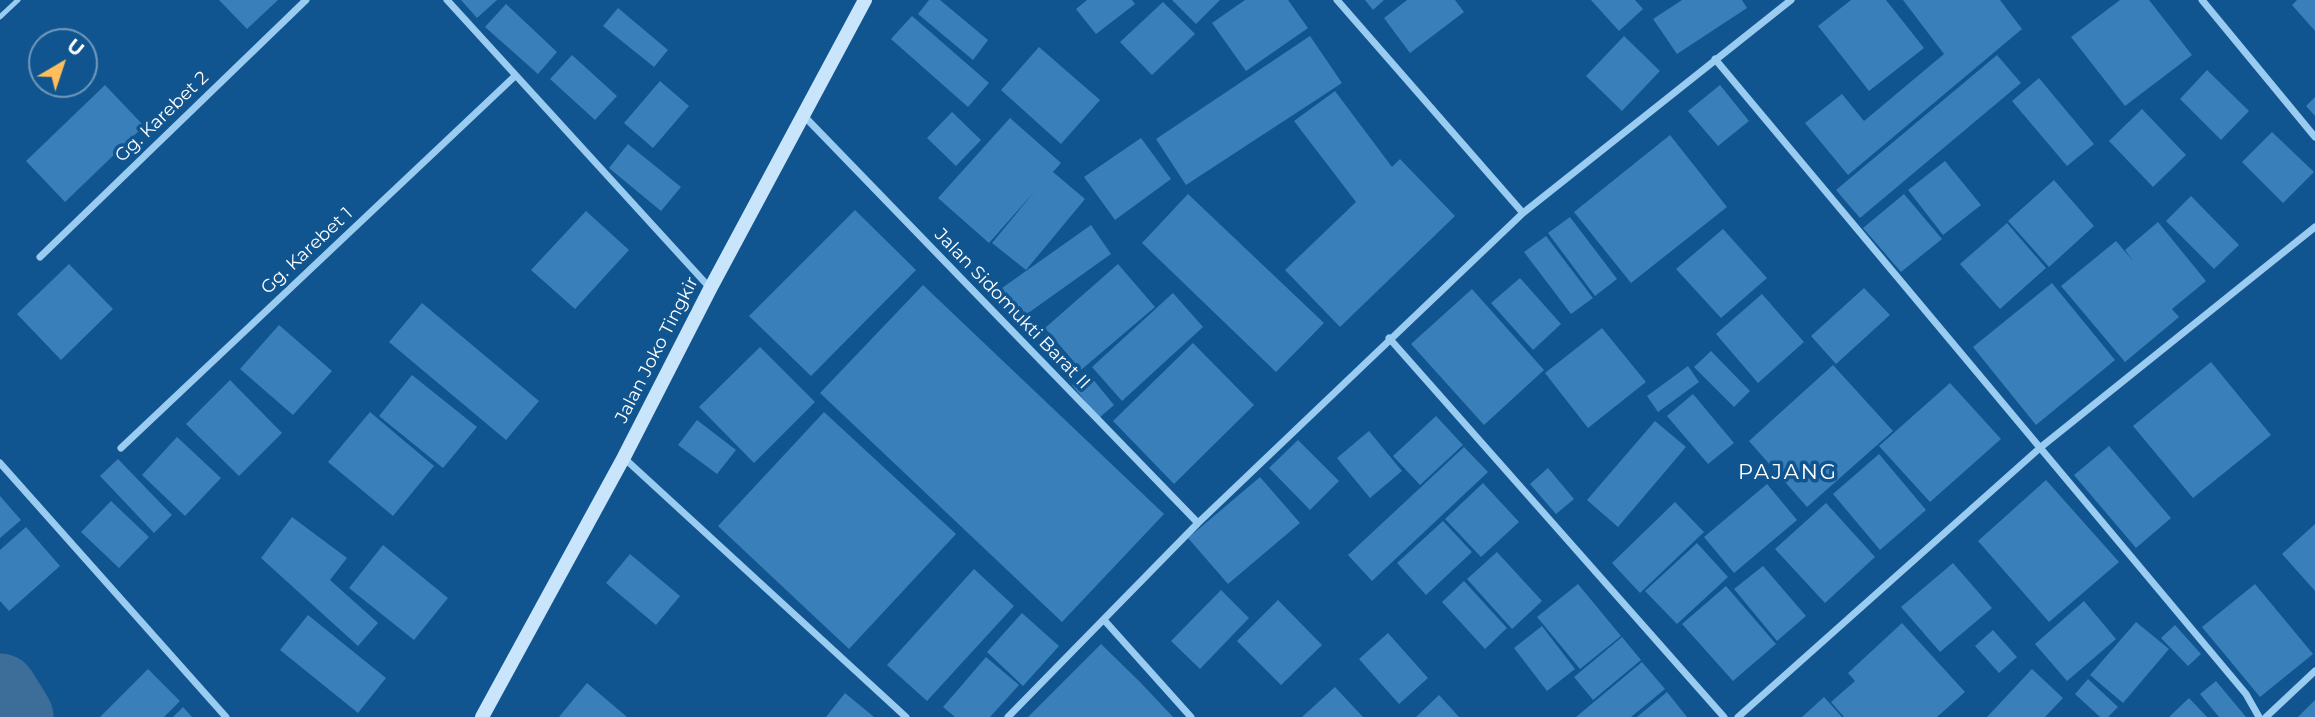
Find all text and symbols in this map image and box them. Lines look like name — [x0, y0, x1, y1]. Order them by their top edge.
north arrow — [28, 28, 98, 98]
text: U — [62, 34, 88, 61]
street label: Gg. Karebet 2 — [111, 67, 213, 167]
street label: Gg. Karebet 1 — [257, 203, 357, 299]
street label: Jalan Sidomukti Barat II — [930, 224, 1094, 394]
street label: Jalan Joko Tingkir — [611, 273, 703, 427]
district label: PAJANG — [1739, 460, 1837, 486]

